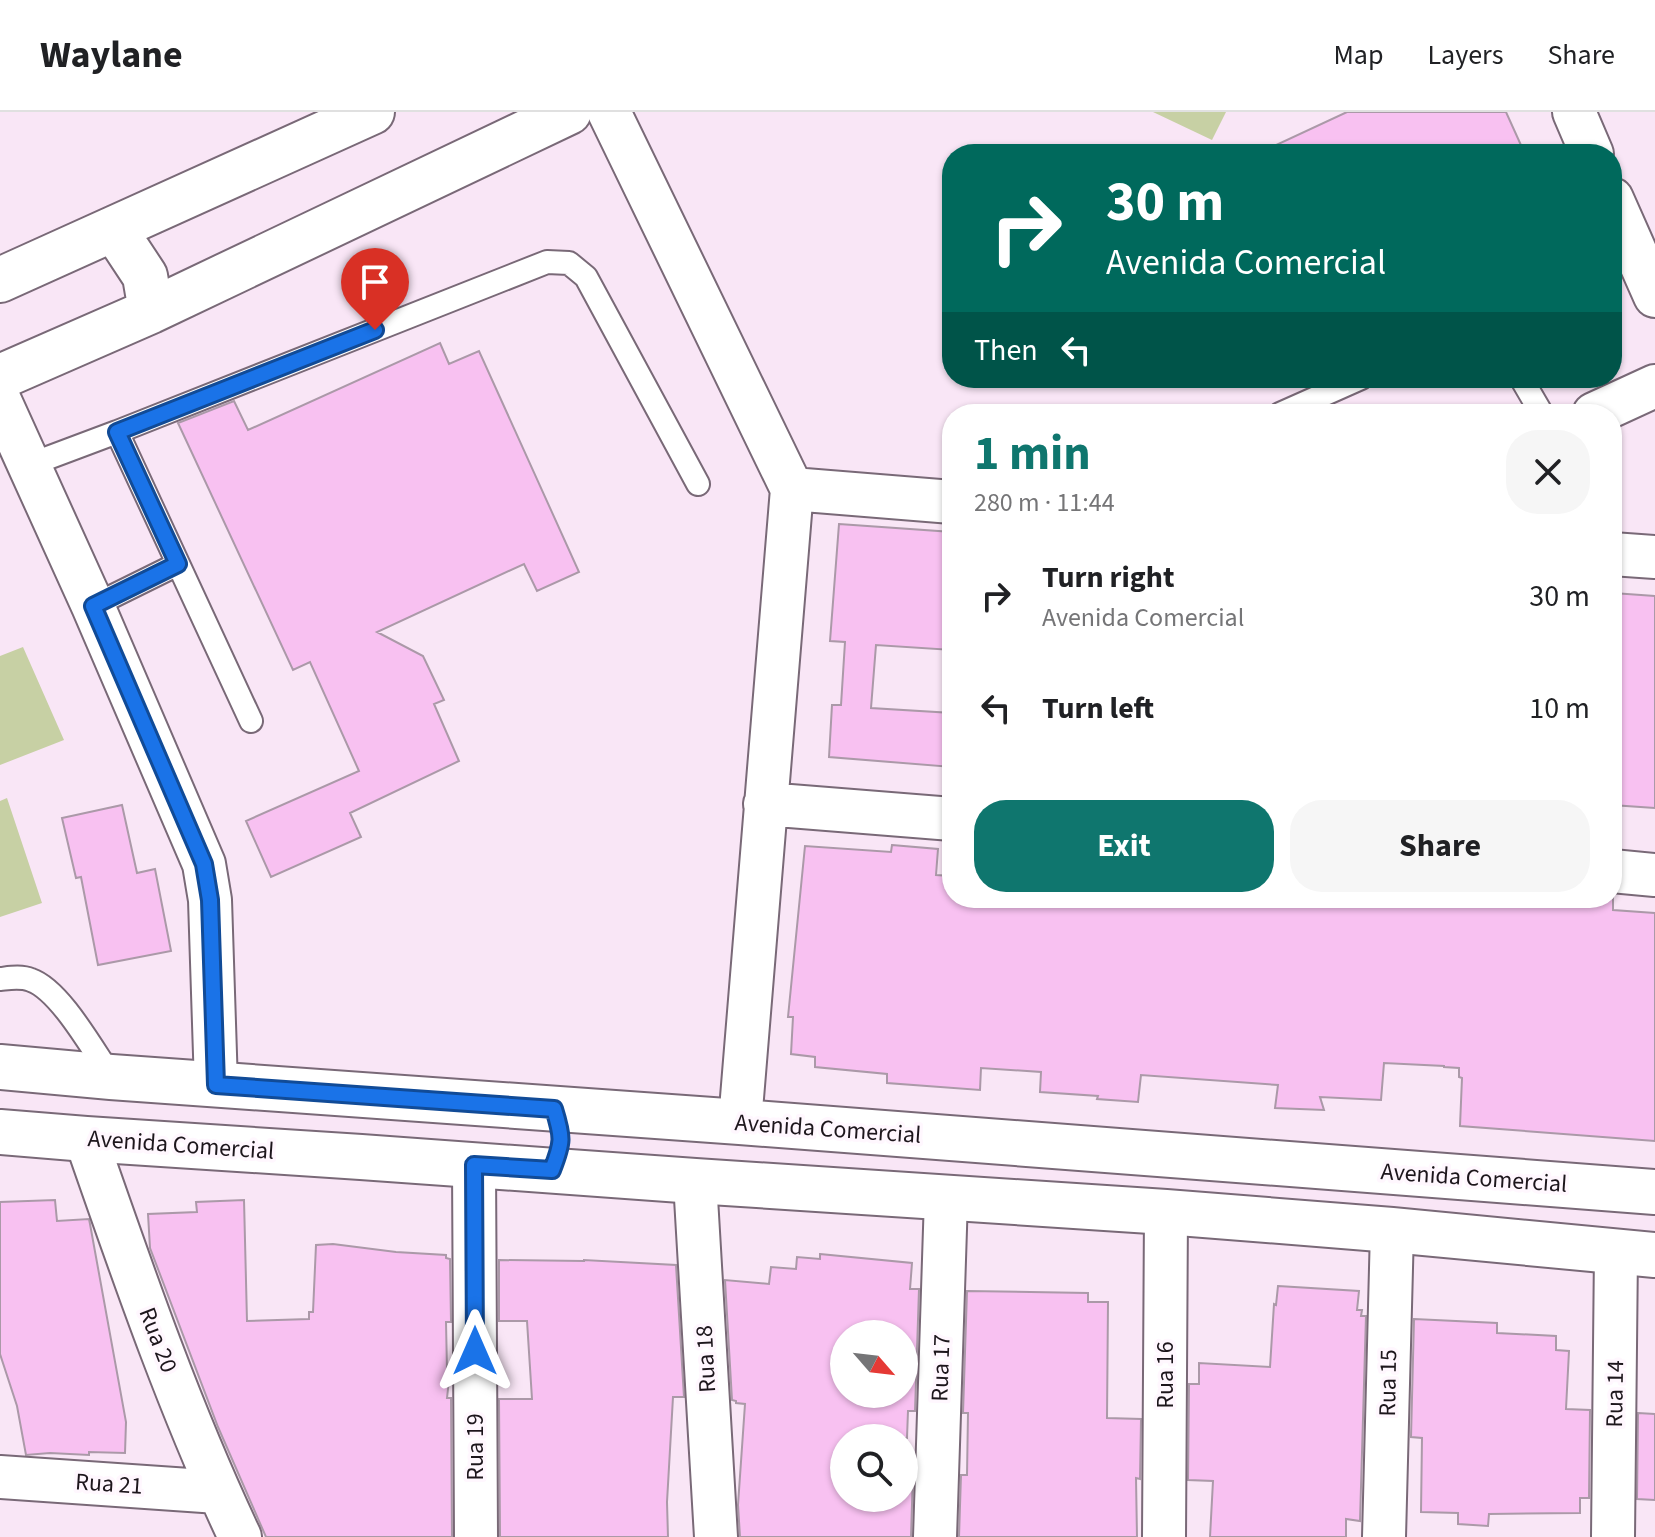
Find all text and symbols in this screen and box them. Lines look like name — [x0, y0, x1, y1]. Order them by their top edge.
text: Waylane — [40, 28, 183, 82]
text: Map — [1333, 35, 1383, 75]
text: Layers — [1427, 35, 1503, 75]
text: Share — [1547, 35, 1615, 75]
text: 30 m — [1106, 163, 1224, 242]
icon: right — [974, 176, 1078, 280]
text: Avenida Comercial — [1106, 237, 1386, 288]
pin — [341, 248, 409, 330]
icon: arrive — [353, 260, 397, 304]
icon: left — [1054, 328, 1098, 372]
text: Then — [974, 329, 1038, 372]
text: 1 min — [974, 420, 1091, 488]
button: close — [1506, 430, 1590, 514]
text: 280 m · 11:44 — [974, 484, 1115, 521]
text: Turn right — [1042, 556, 1174, 599]
icon: right — [974, 574, 1018, 618]
text: 30 m — [1529, 575, 1590, 618]
text: Avenida Comercial — [1042, 599, 1244, 636]
icon: left — [974, 686, 1018, 730]
text: Turn left — [1042, 687, 1154, 730]
text: 10 m — [1529, 687, 1590, 730]
button: Exit — [974, 800, 1274, 892]
button: Share — [1290, 800, 1590, 892]
street label: Avenida Comercial — [734, 1105, 922, 1153]
street label: Avenida Comercial — [87, 1121, 275, 1169]
street label: Avenida Comercial — [1380, 1154, 1568, 1202]
street label: Rua 20 — [130, 1302, 186, 1378]
position arrow — [433, 1309, 517, 1393]
north arrow — [830, 1320, 918, 1408]
map controls — [830, 1320, 918, 1512]
street label: Rua 18 — [687, 1324, 725, 1394]
street label: Rua 17 — [922, 1334, 960, 1402]
street label: Rua 16 — [1148, 1341, 1183, 1409]
street label: Rua 15 — [1370, 1349, 1406, 1417]
street label: Rua 14 — [1597, 1360, 1633, 1428]
street label: Rua 19 — [458, 1413, 493, 1481]
button: search — [830, 1424, 918, 1512]
street label: Rua 21 — [74, 1464, 144, 1504]

